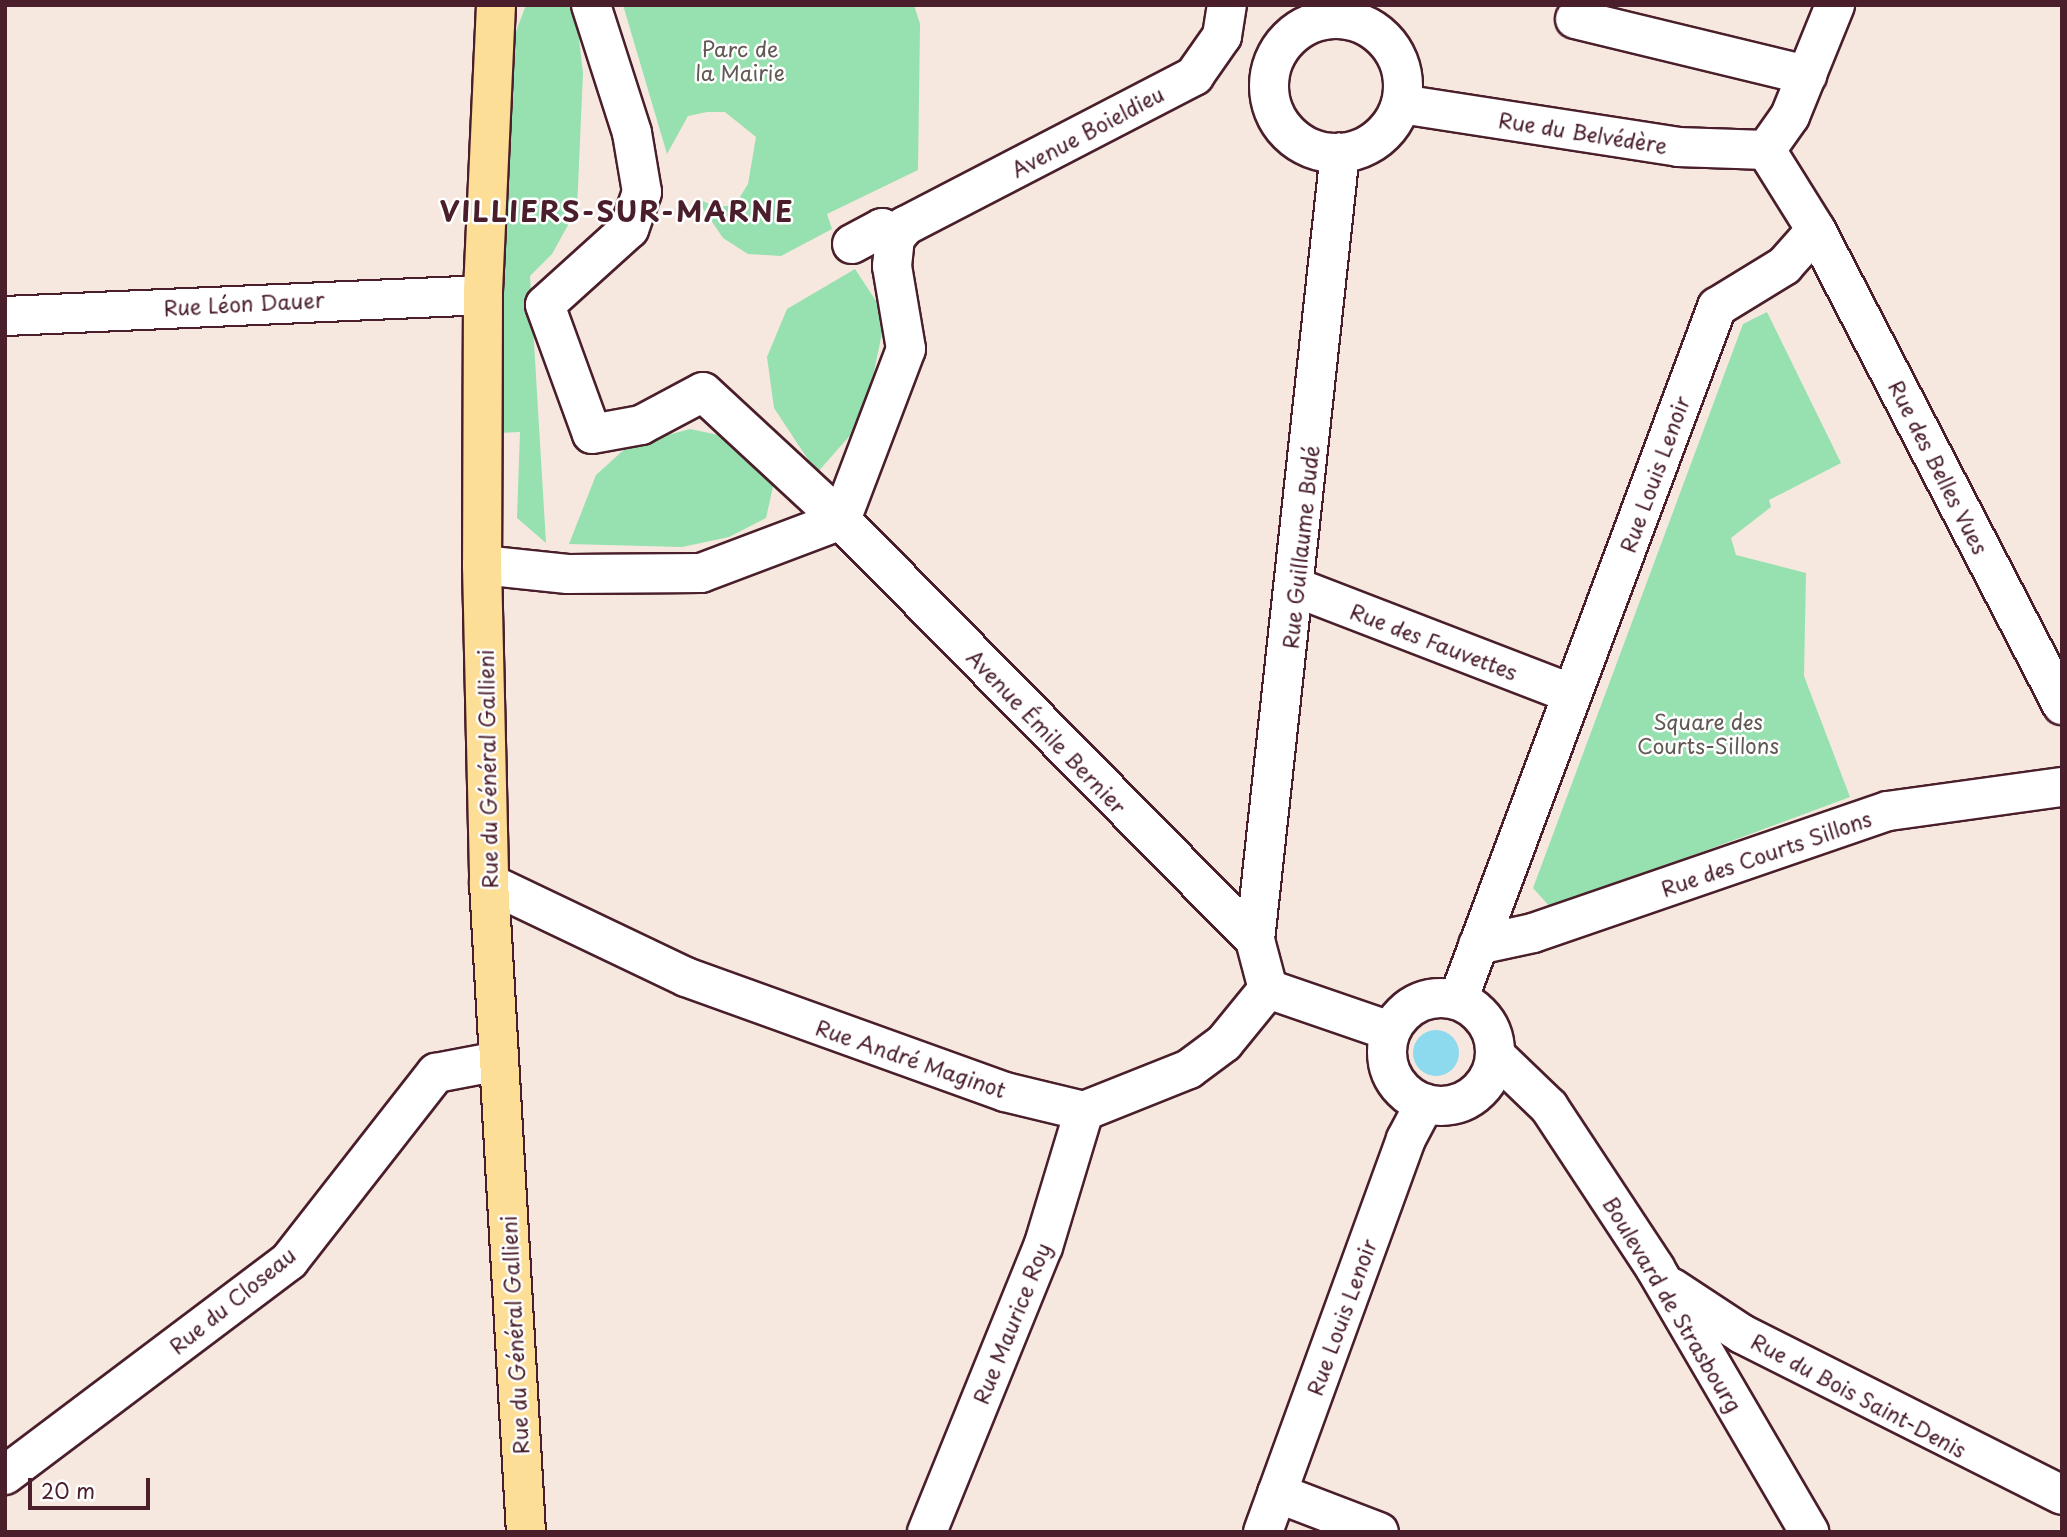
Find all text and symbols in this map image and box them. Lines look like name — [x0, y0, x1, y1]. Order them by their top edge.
park label: Parc de la Mairie — [695, 35, 785, 85]
street label: Avenue Boieldieu — [1007, 80, 1167, 182]
street label: Rue du Belvédère — [1496, 106, 1670, 158]
district label: VILLIERS-SUR-MARNE — [442, 194, 792, 228]
street label: Rue Léon Dauer — [162, 286, 326, 320]
street label: Rue des Belles Vues — [1883, 373, 1995, 561]
street label: Rue Louis Lenoir — [1614, 391, 1694, 557]
street label: Rue Guillaume Budé — [1277, 444, 1323, 650]
street label: Rue des Fauvettes — [1346, 597, 1522, 685]
street label: Avenue Émile Bernier — [962, 644, 1132, 818]
street label: Rue du Général Gallieni — [472, 648, 502, 890]
park label: Square des Courts-Sillons — [1637, 708, 1779, 758]
street label: Rue des Courts Sillons — [1656, 805, 1876, 901]
street label: Rue André Maginot — [813, 1014, 1009, 1102]
street label: Boulevard de Strasbourg — [1599, 1192, 1747, 1416]
street label: Rue du Général Gallieni — [495, 1213, 533, 1457]
street label: Rue Louis Lenoir — [1301, 1234, 1381, 1400]
street label: Rue Maurice Roy — [967, 1238, 1055, 1408]
street label: Rue du Closeau — [163, 1241, 301, 1359]
street label: Rue du Bois Saint-Denis — [1745, 1327, 1973, 1463]
scale bar — [32, 1464, 154, 1508]
text: 20 m — [41, 1474, 95, 1506]

